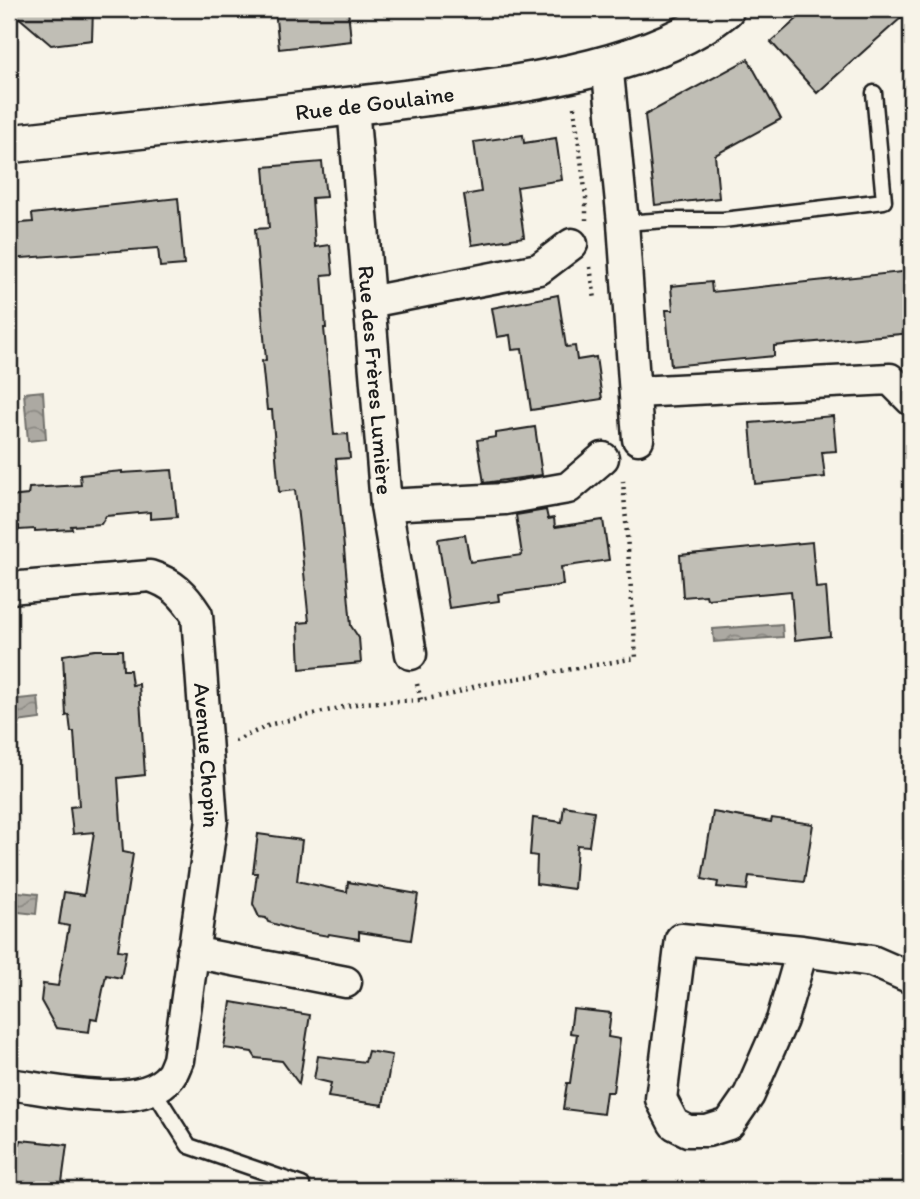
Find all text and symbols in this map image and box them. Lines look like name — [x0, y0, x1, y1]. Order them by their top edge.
street label: Rue de Goulaine — [294, 79, 456, 126]
street label: Rue des Frères Lumière — [352, 264, 399, 496]
street label: Avenue Chopin — [188, 682, 226, 830]

